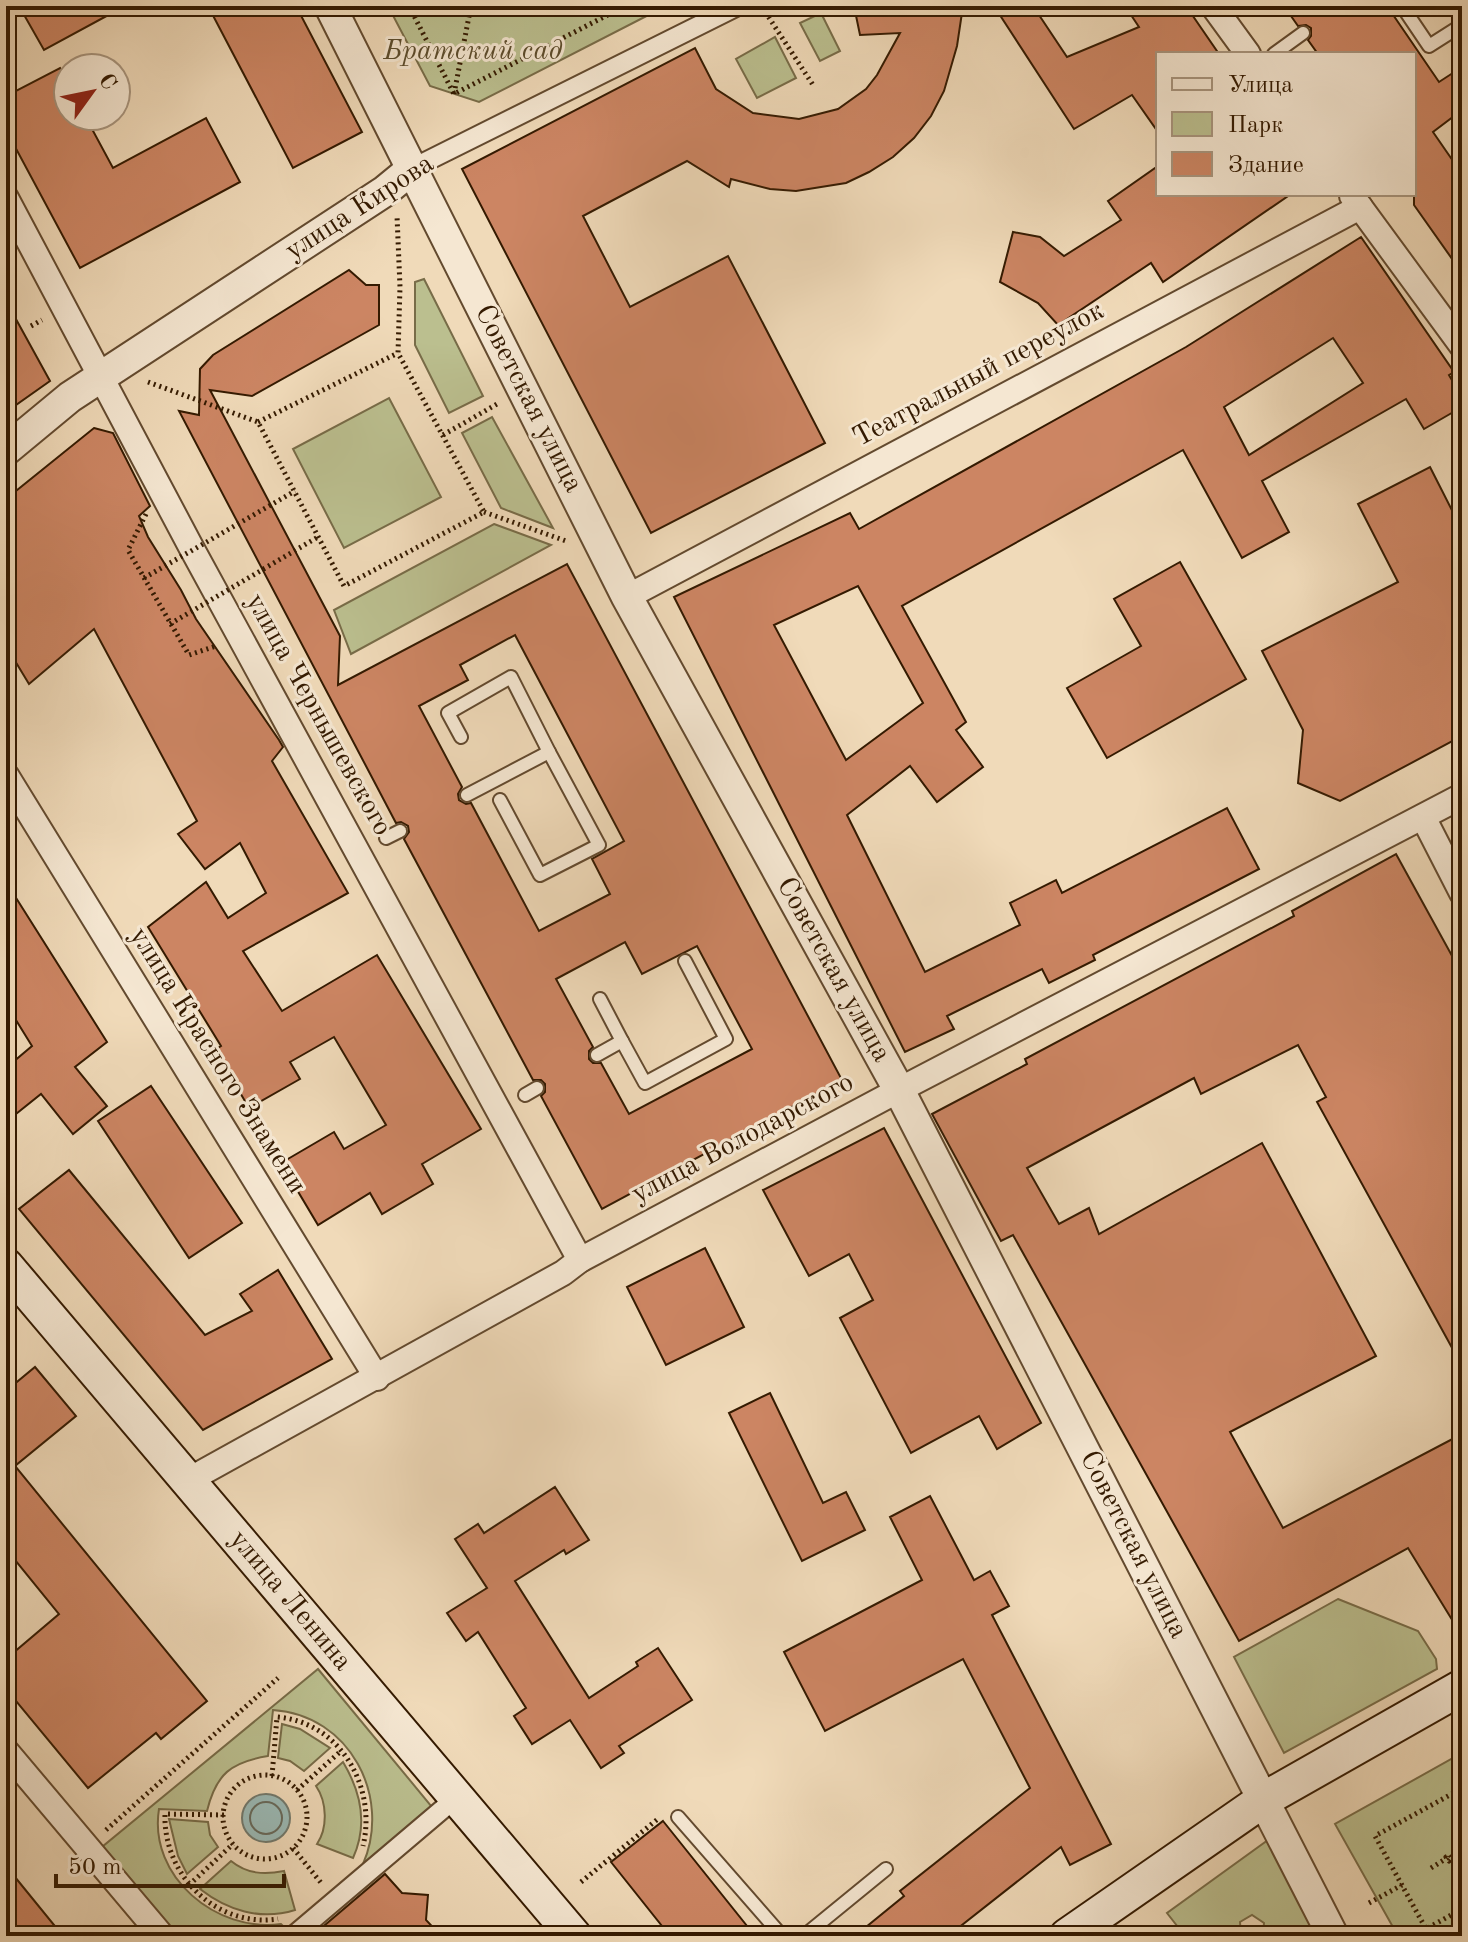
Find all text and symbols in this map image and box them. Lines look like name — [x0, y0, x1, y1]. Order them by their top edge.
park label: Братский сад — [383, 38, 562, 66]
north arrow — [52, 52, 132, 132]
legend — [1156, 52, 1416, 196]
text: С — [94, 70, 120, 94]
text: Улица — [1228, 74, 1293, 98]
text: Парк — [1228, 114, 1283, 138]
street label: улица Кирова — [281, 150, 439, 266]
text: Здание — [1228, 154, 1304, 178]
street label: Театральный переулок — [849, 297, 1109, 453]
street label: Советская улица — [469, 301, 587, 497]
street label: улица Чернышевского — [240, 589, 396, 841]
street label: Советская улица — [771, 873, 895, 1067]
street label: улица Красного Знамени — [123, 923, 311, 1199]
street label: улица Володарского — [627, 1069, 859, 1209]
street label: Советская улица — [1074, 1447, 1192, 1643]
street label: улица Ленина — [223, 1525, 357, 1677]
scale bar — [56, 1838, 284, 1888]
text: 50 m — [68, 1856, 122, 1880]

